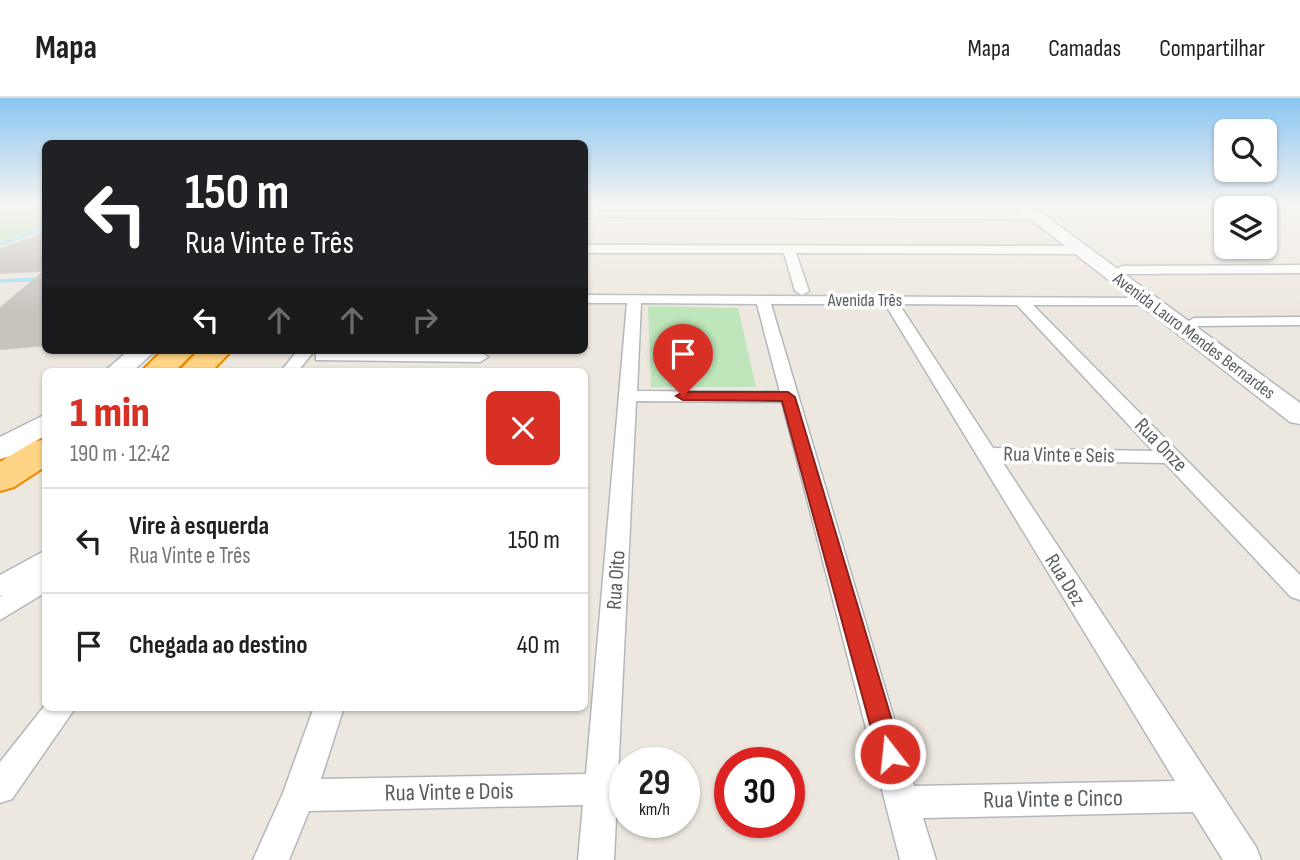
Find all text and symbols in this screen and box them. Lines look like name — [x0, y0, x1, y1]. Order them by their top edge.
text: Mapa — [35, 28, 97, 68]
text: Mapa — [968, 34, 1010, 63]
text: Camadas — [1048, 34, 1121, 63]
text: Compartilhar — [1159, 34, 1265, 63]
map controls — [1214, 119, 1277, 259]
button: search — [1214, 119, 1277, 182]
text: 150 m — [185, 164, 289, 223]
icon: left — [70, 168, 161, 259]
button: layers — [1214, 196, 1277, 259]
text: Rua Vinte e Três — [185, 224, 354, 263]
street label: Avenida Lauro Mendes Bernardes — [1108, 268, 1279, 404]
street label: Avenida Três — [827, 290, 902, 311]
icon: left — [187, 301, 225, 339]
icon: ahead — [260, 301, 298, 339]
icon: ahead — [333, 301, 371, 339]
icon: right — [406, 301, 444, 339]
pin — [653, 324, 713, 396]
icon: arrive — [664, 335, 702, 373]
text: 1 min — [70, 388, 150, 439]
button: close — [486, 391, 560, 465]
street label: Rua Onze — [1129, 413, 1193, 477]
text: 190 m · 12:42 — [70, 440, 170, 468]
street label: Rua Vinte e Seis — [1003, 442, 1115, 468]
text: Vire à esquerda — [129, 511, 269, 542]
icon: left — [70, 522, 108, 560]
text: 150 m — [508, 525, 560, 556]
text: Rua Vinte e Três — [129, 542, 250, 570]
street label: Rua Oito — [601, 550, 631, 610]
street label: Rua Dez — [1040, 550, 1091, 611]
icon: arrive — [70, 627, 108, 665]
text: Chegada ao destino — [129, 630, 308, 661]
text: 40 m — [517, 630, 560, 661]
position arrow — [853, 717, 927, 791]
speed limit sign: 30 — [714, 747, 805, 838]
text: 29 — [639, 762, 670, 805]
street label: Rua Vinte e Dois — [384, 776, 514, 808]
street label: Rua Vinte e Cinco — [983, 783, 1123, 815]
text: km/h — [639, 799, 670, 820]

